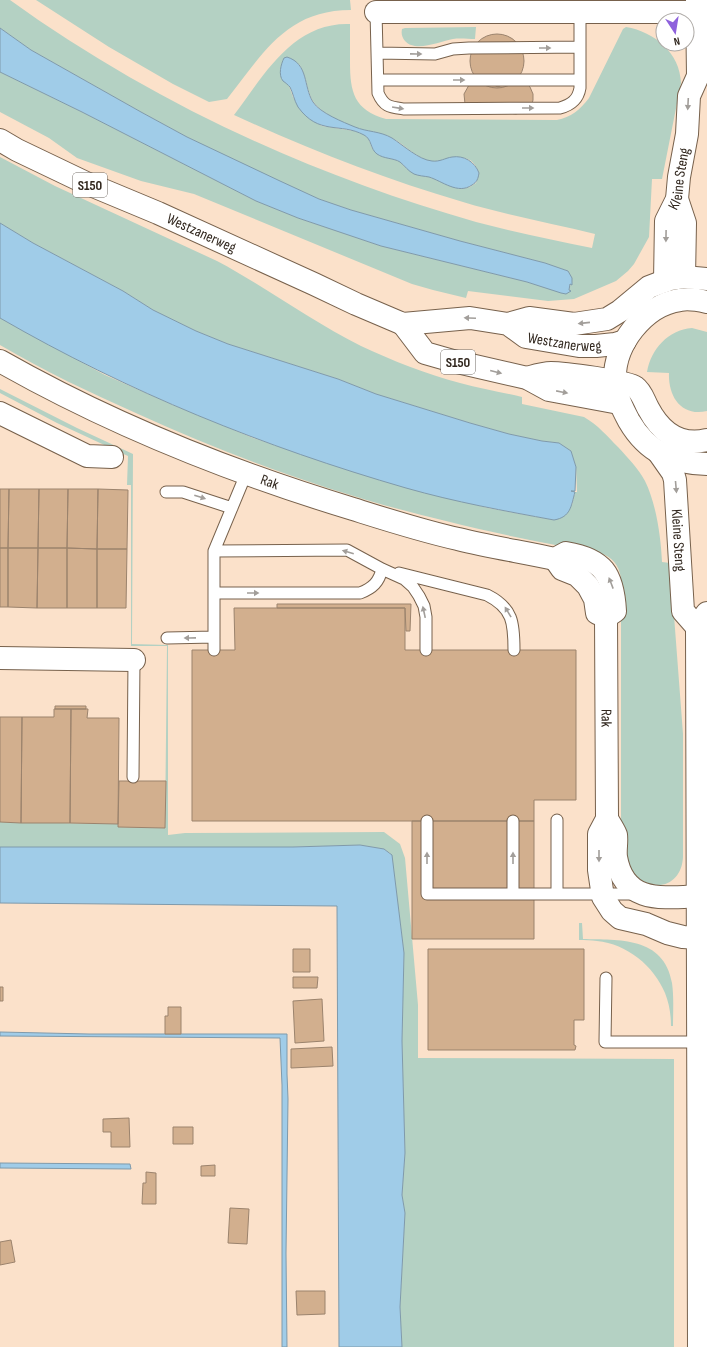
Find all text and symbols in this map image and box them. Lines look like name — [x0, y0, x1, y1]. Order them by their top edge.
north arrow — [655, 12, 695, 52]
text: N — [673, 34, 681, 48]
one-way arrow — [539, 45, 552, 51]
one-way arrow — [410, 50, 422, 57]
one-way arrow — [453, 77, 466, 83]
one-way arrow — [685, 98, 692, 110]
one-way arrow — [392, 105, 404, 111]
one-way arrow — [522, 105, 535, 111]
street label: Kleine Steng — [664, 146, 694, 213]
road number: S150 — [73, 173, 107, 197]
street label: Westzanerweg — [164, 209, 239, 257]
one-way arrow — [663, 230, 669, 243]
one-way arrow — [464, 315, 476, 322]
one-way arrow — [578, 319, 590, 326]
street label: Westzanerweg — [526, 328, 602, 356]
road number: S150 — [441, 350, 475, 374]
one-way arrow — [490, 369, 502, 375]
one-way arrow — [556, 390, 569, 396]
street label: Rak — [258, 470, 282, 494]
one-way arrow — [672, 481, 679, 493]
one-way arrow — [194, 494, 206, 500]
street label: Kleine Steng — [667, 508, 690, 572]
one-way arrow — [341, 549, 353, 555]
one-way arrow — [607, 577, 613, 589]
one-way arrow — [247, 590, 260, 596]
one-way arrow — [421, 605, 427, 618]
one-way arrow — [504, 606, 511, 618]
one-way arrow — [184, 634, 196, 641]
street label: Rak — [597, 709, 616, 727]
one-way arrow — [596, 850, 602, 863]
one-way arrow — [424, 851, 430, 864]
one-way arrow — [510, 851, 516, 864]

